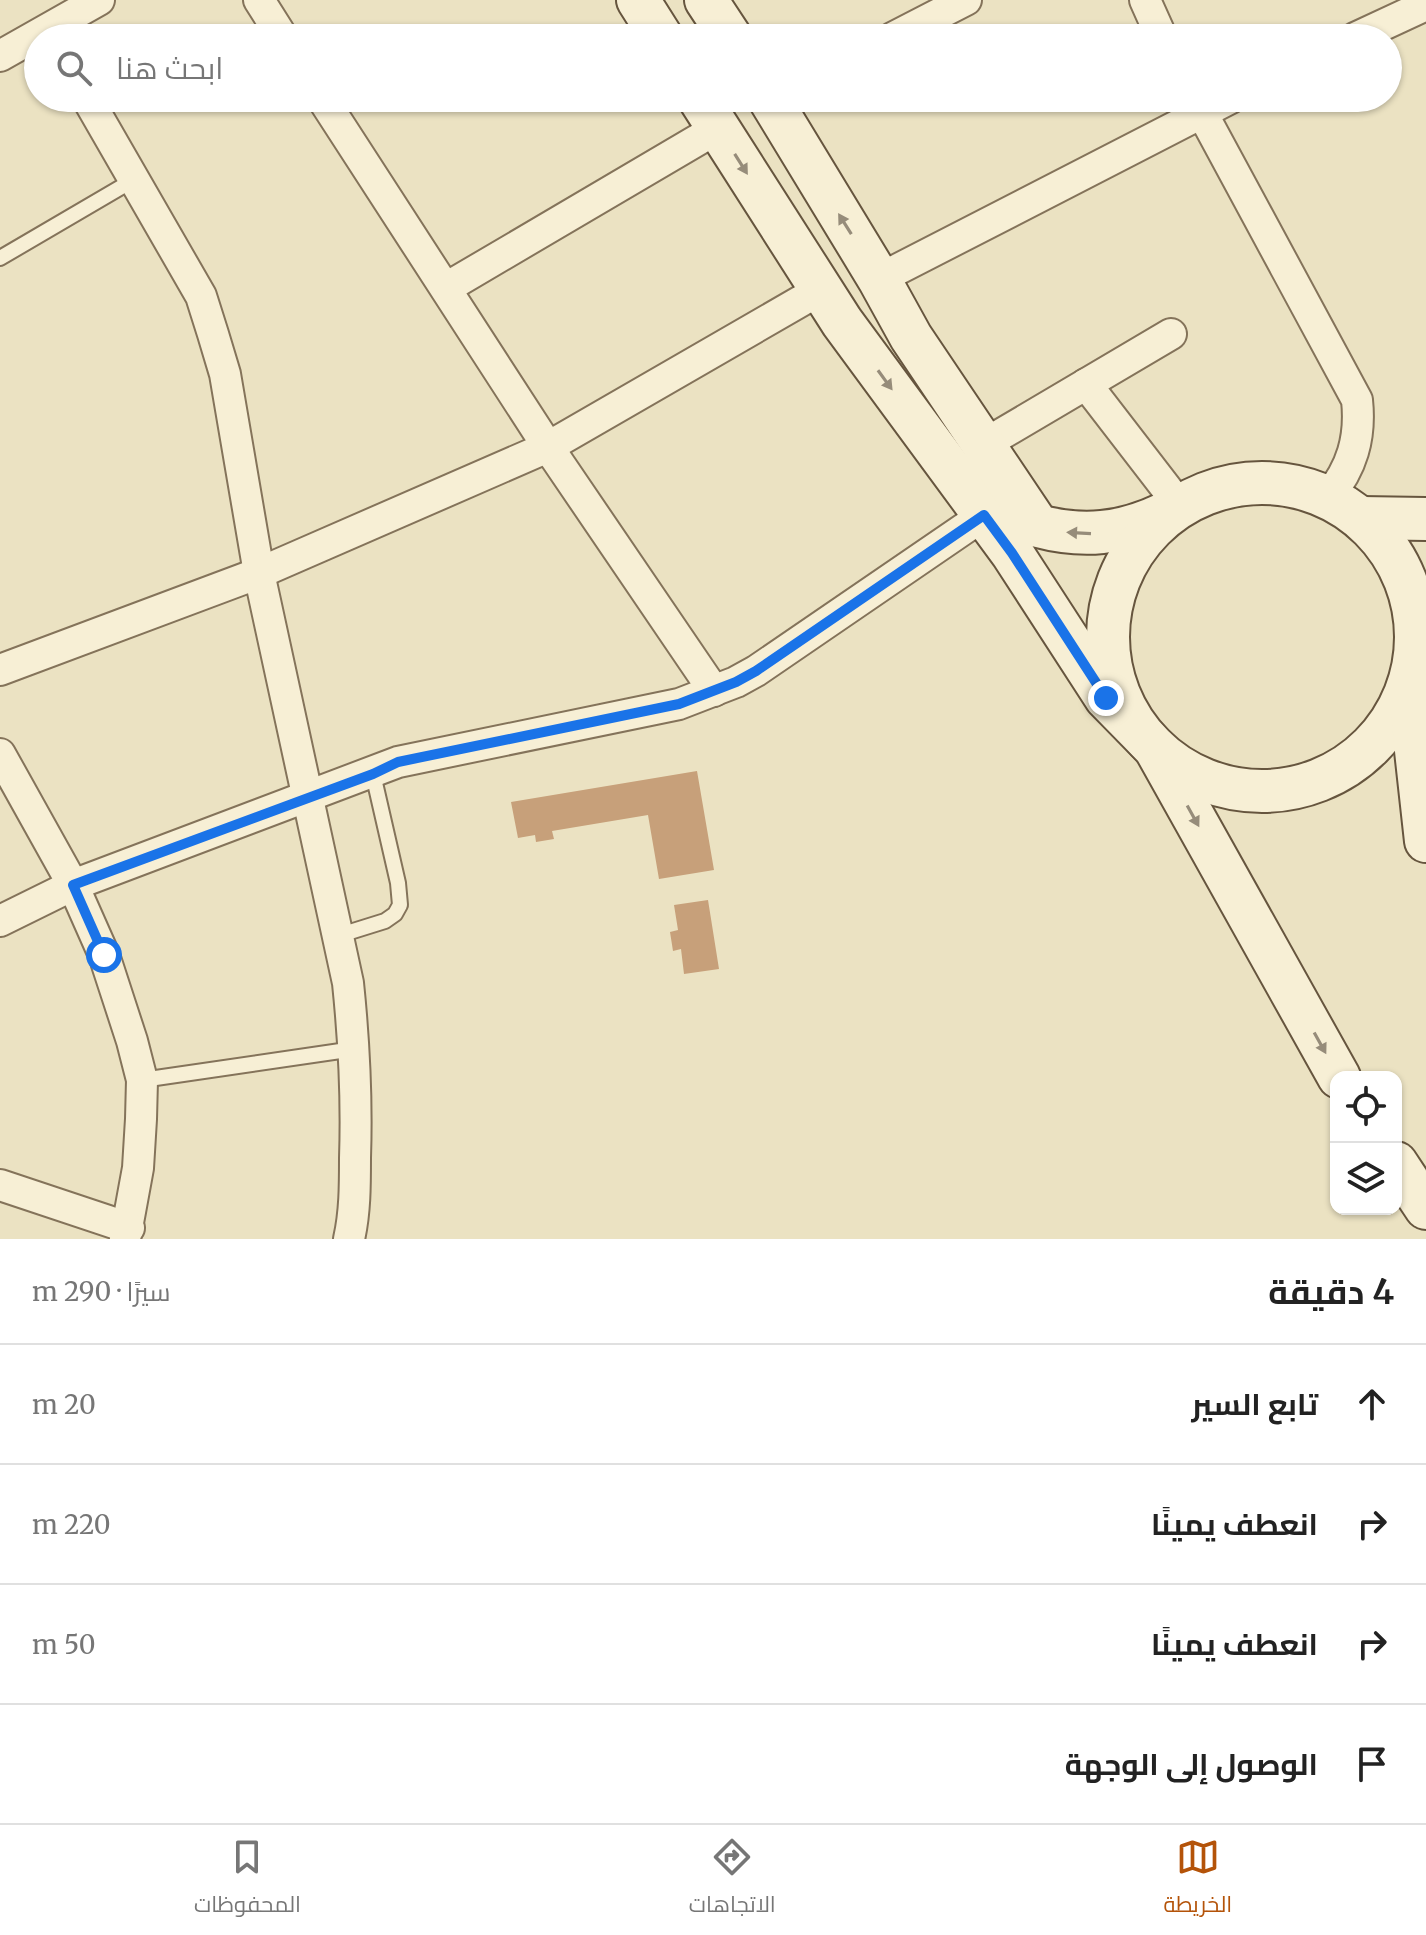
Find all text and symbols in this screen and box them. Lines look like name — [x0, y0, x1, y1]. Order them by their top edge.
search box — [24, 24, 1402, 112]
icon: search — [52, 46, 96, 90]
text: ابحث هنا — [116, 49, 223, 87]
one-way arrow — [734, 153, 748, 175]
one-way arrow — [838, 213, 852, 235]
one-way arrow — [876, 370, 892, 391]
one-way arrow — [1066, 526, 1091, 539]
route end — [1088, 680, 1124, 716]
one-way arrow — [1186, 805, 1200, 827]
route start — [86, 937, 122, 973]
one-way arrow — [1312, 1032, 1326, 1054]
map controls — [1330, 1071, 1402, 1215]
button: locate — [1330, 1071, 1402, 1143]
button: layers — [1330, 1143, 1402, 1215]
text: 4 دقيقة — [1268, 1271, 1394, 1313]
text: سيرًا · 290 m — [32, 1275, 171, 1308]
icon: ahead — [1350, 1382, 1394, 1426]
text: تابع السير — [1192, 1385, 1318, 1423]
text: 20 m — [32, 1388, 96, 1421]
icon: right — [1350, 1502, 1394, 1546]
text: انعطف يمينًا — [1151, 1505, 1318, 1543]
text: 220 m — [32, 1508, 111, 1541]
icon: right — [1350, 1622, 1394, 1666]
text: انعطف يمينًا — [1151, 1625, 1318, 1663]
text: 50 m — [32, 1628, 96, 1661]
icon: arrive — [1350, 1742, 1394, 1786]
text: الوصول إلى الوجهة — [1065, 1745, 1318, 1783]
tab: المحفوظات — [194, 1835, 301, 1925]
tab: الاتجاهات — [689, 1835, 776, 1925]
tab: الخريطة — [1163, 1835, 1232, 1925]

